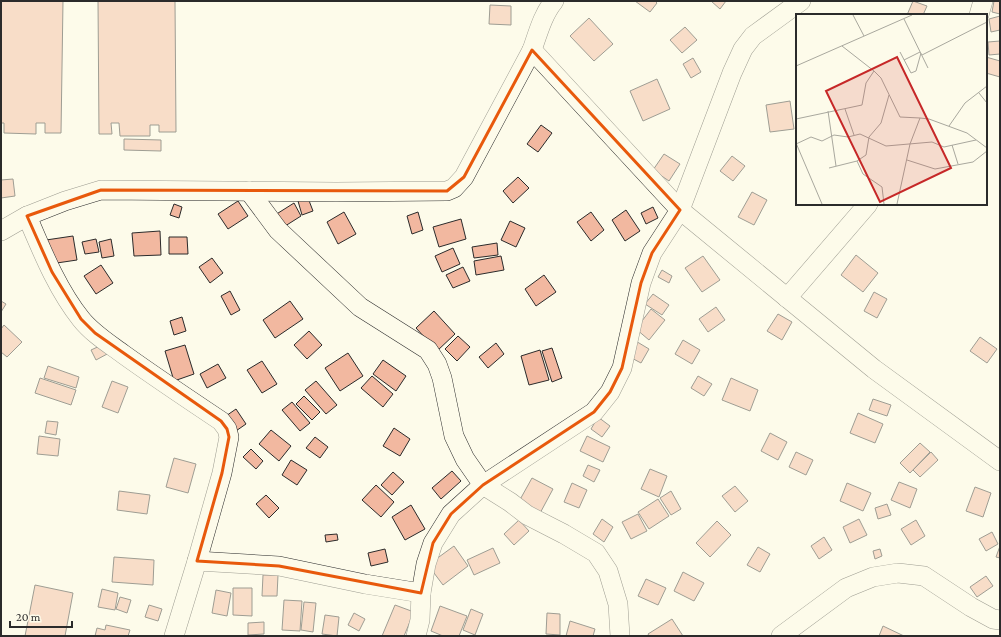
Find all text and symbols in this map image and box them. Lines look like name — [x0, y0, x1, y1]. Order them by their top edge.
inset map — [796, 14, 987, 205]
scale bar — [10, 603, 72, 629]
text: 20 m — [16, 610, 41, 624]

